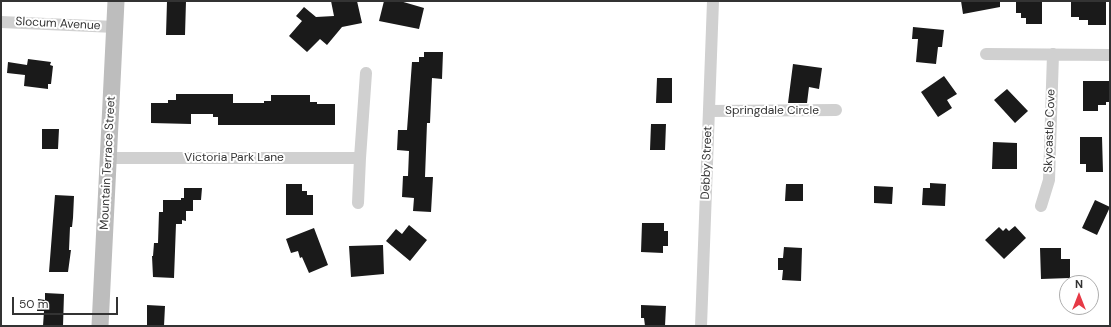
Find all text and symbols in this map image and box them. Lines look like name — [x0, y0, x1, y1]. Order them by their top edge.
street label: Slocum Avenue — [15, 15, 101, 33]
street label: Skycastle Cove — [1041, 89, 1059, 173]
street label: Mountain Terrace Street — [97, 96, 119, 230]
street label: Springdale Circle — [725, 104, 819, 118]
street label: Debby Street — [699, 126, 715, 200]
street label: Victoria Park Lane — [184, 151, 284, 165]
north arrow — [1059, 275, 1099, 315]
text: N — [1075, 277, 1083, 291]
scale bar — [14, 289, 120, 315]
text: 50 m — [19, 296, 48, 312]

